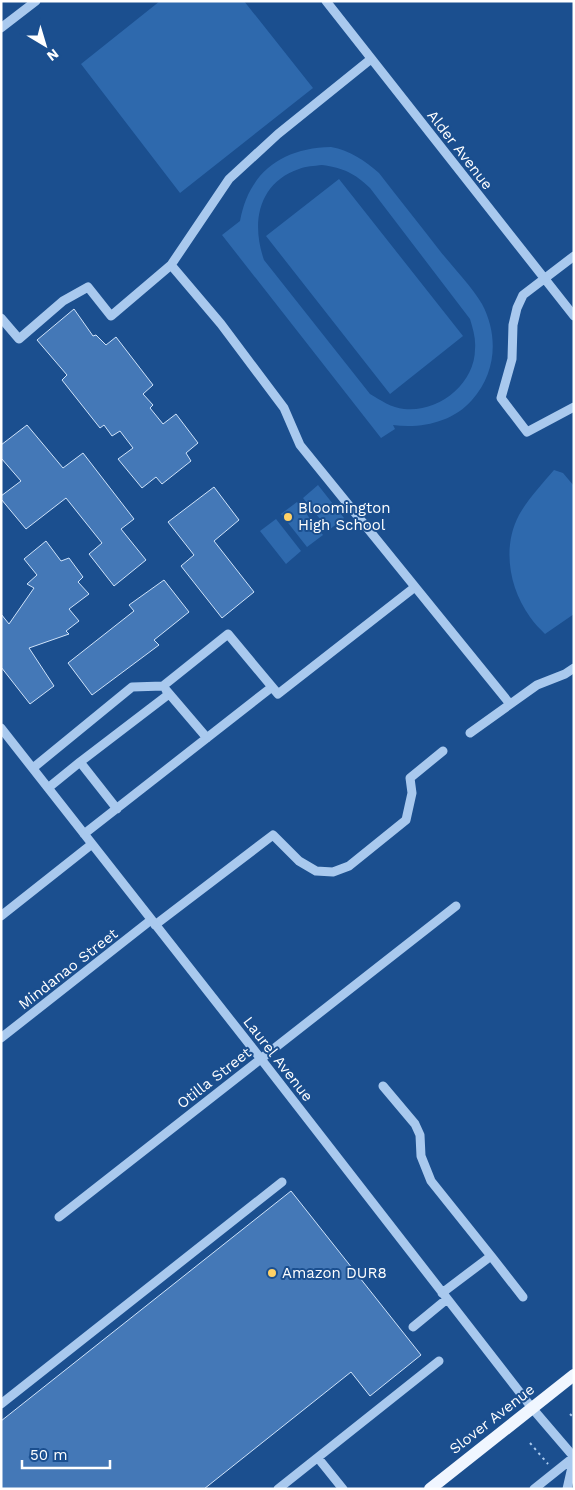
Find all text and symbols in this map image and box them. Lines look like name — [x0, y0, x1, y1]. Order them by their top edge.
north arrow — [20, 20, 70, 70]
text: N — [44, 46, 62, 65]
street label: Alder Avenue — [423, 107, 497, 193]
place label: Bloomington High School — [298, 499, 391, 534]
marker: Bloomington High School — [282, 511, 294, 523]
street label: Mindanao Street — [15, 924, 122, 1013]
street label: Laurel Avenue — [239, 1013, 317, 1105]
street label: Otilla Street — [173, 1043, 255, 1113]
place label: Amazon DUR8 — [282, 1264, 387, 1282]
marker: Amazon DUR8 — [266, 1267, 278, 1279]
street label: Slover Avenue — [446, 1380, 538, 1458]
scale bar — [22, 1438, 110, 1470]
text: 50 m — [30, 1446, 67, 1464]

